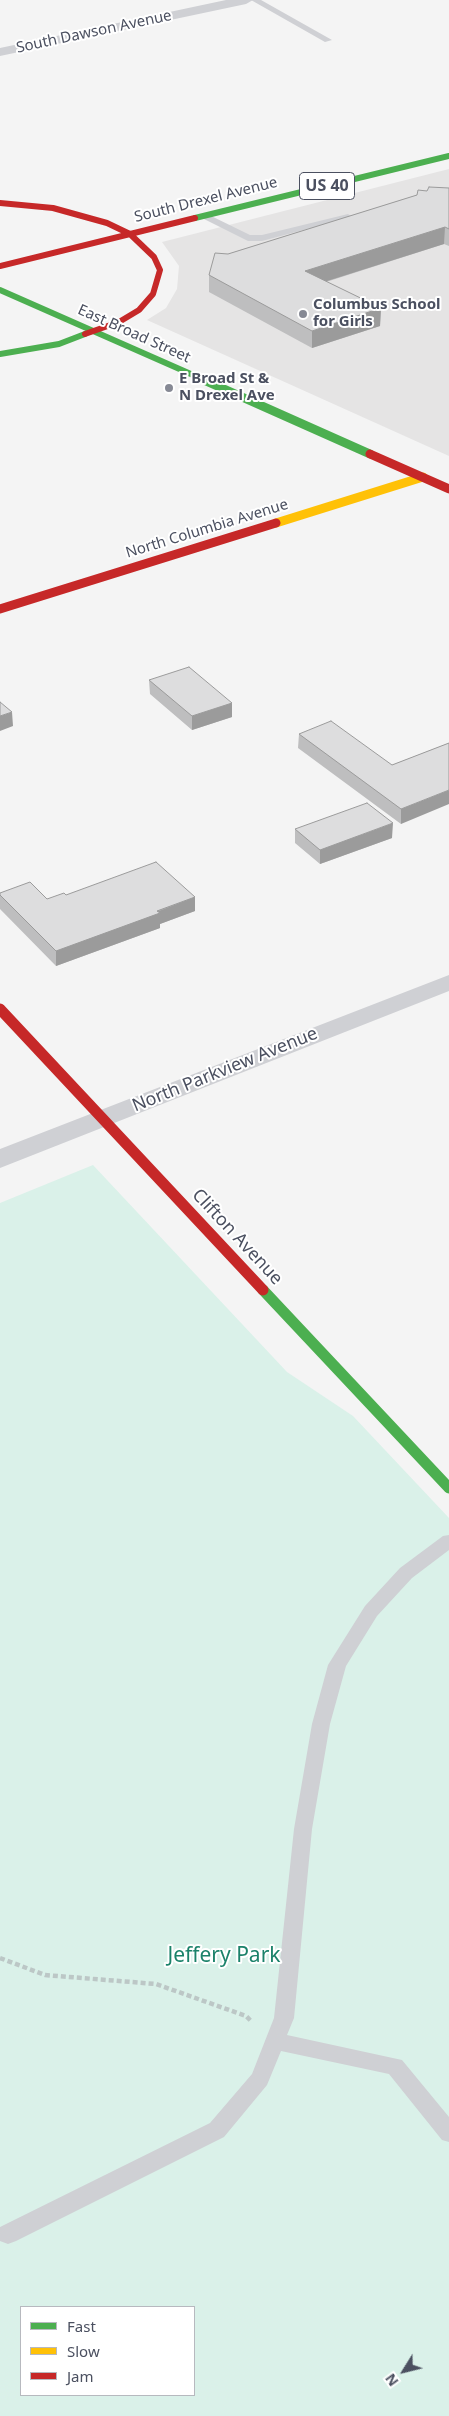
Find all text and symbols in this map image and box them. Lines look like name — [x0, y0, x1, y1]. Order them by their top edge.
street label: South Dawson Avenue — [15, 7, 173, 57]
road number: US 40 — [300, 172, 354, 200]
street label: South Drexel Avenue — [133, 174, 279, 226]
place label: Columbus School for Girls — [313, 296, 440, 331]
street label: East Broad Street — [75, 301, 193, 367]
marker: Columbus School for Girls — [297, 308, 309, 320]
place label: E Broad St & N Drexel Ave — [179, 370, 275, 405]
marker: E Broad St & N Drexel Ave — [163, 382, 175, 394]
street label: North Columbia Avenue — [124, 496, 290, 562]
street label: North Parkview Avenue — [129, 1023, 321, 1117]
street label: Clifton Avenue — [187, 1185, 287, 1289]
park label: Jeffery Park — [167, 1943, 281, 1969]
legend — [20, 2306, 195, 2396]
text: Fast — [67, 2316, 96, 2336]
text: Slow — [67, 2341, 100, 2361]
north arrow — [379, 2346, 429, 2396]
text: Jam — [67, 2366, 94, 2386]
text: N — [380, 2370, 402, 2390]

